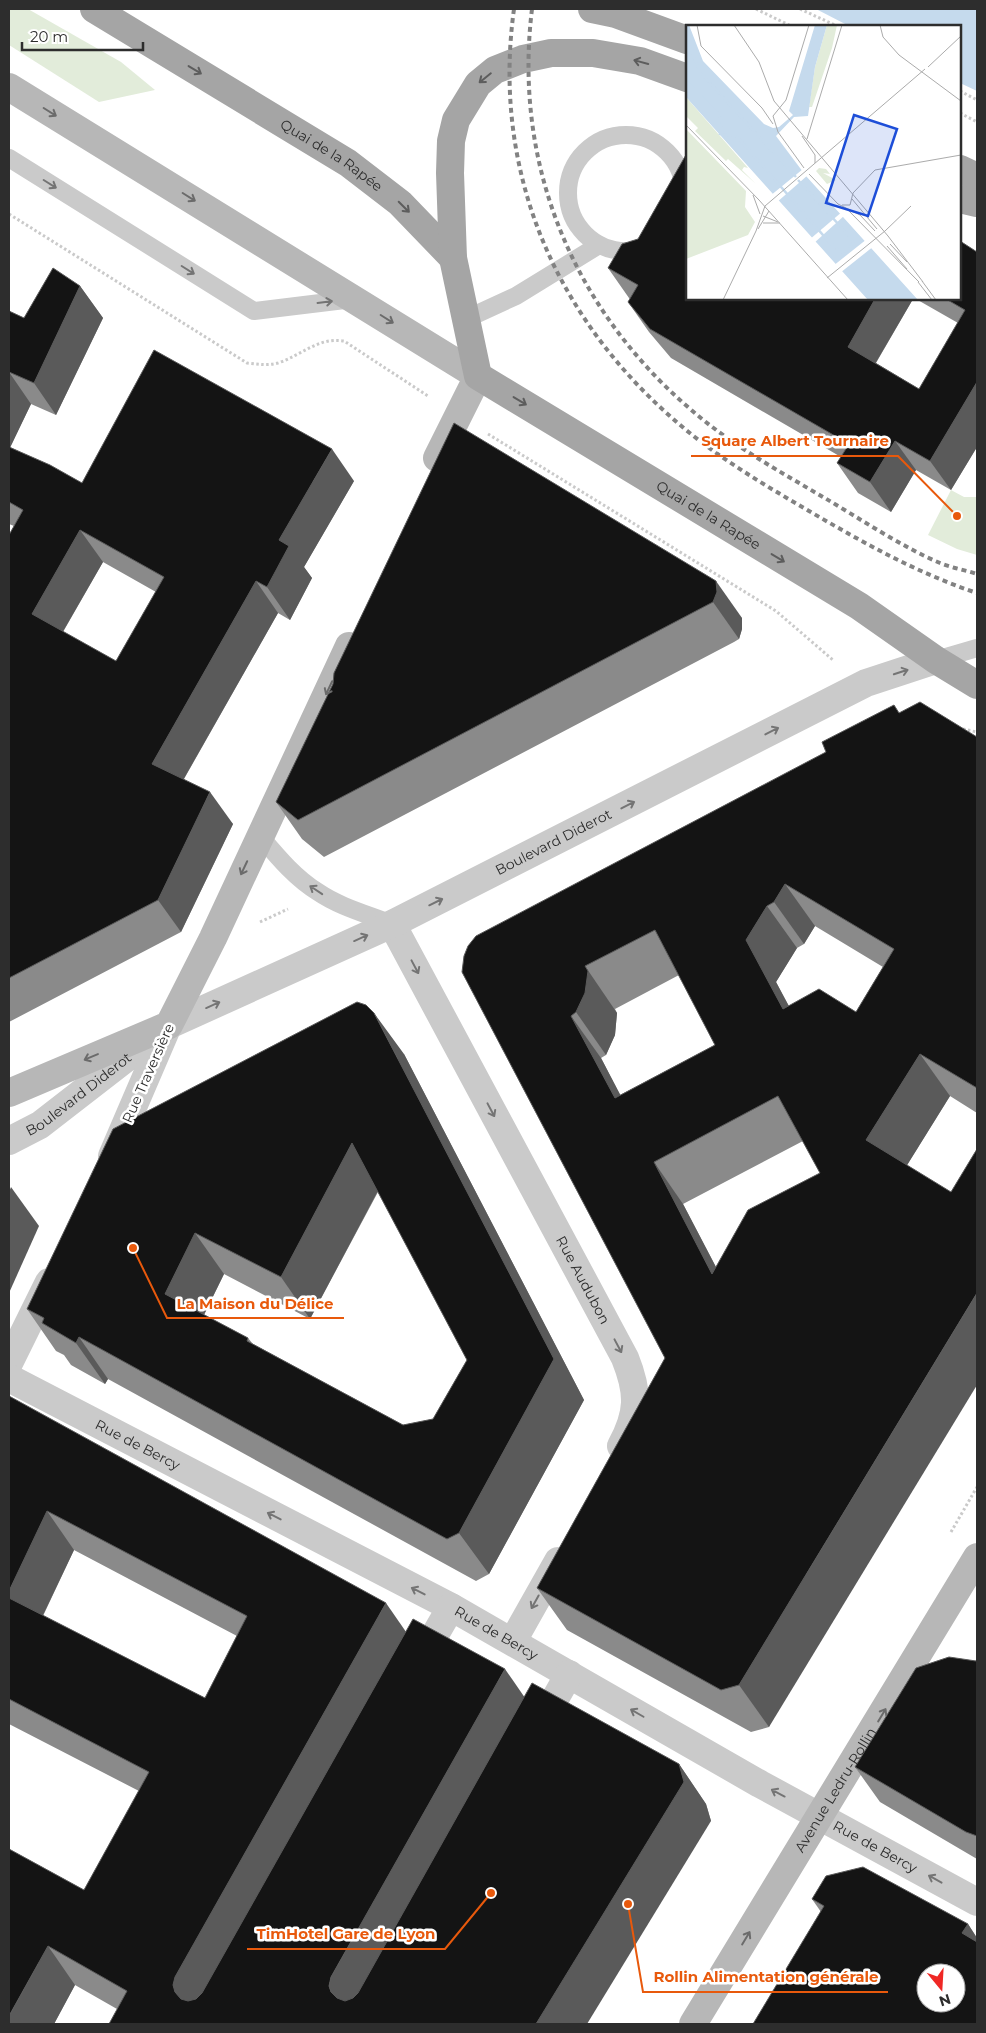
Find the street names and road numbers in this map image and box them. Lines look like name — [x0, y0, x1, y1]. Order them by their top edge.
street label: Quai de la Rapée — [277, 115, 386, 195]
street label: Quai de la Rapée — [653, 477, 764, 554]
street label: Boulevard Diderot — [492, 805, 615, 879]
street label: Rue Traversière — [118, 1020, 178, 1126]
street label: Boulevard Diderot — [23, 1048, 135, 1140]
street label: Rue Audubon — [552, 1233, 614, 1327]
street label: Rue de Bercy — [92, 1415, 184, 1474]
street label: Rue de Bercy — [451, 1602, 542, 1664]
street label: Avenue Ledru-Rollin — [791, 1724, 880, 1856]
street label: Rue de Bercy — [830, 1816, 921, 1877]

